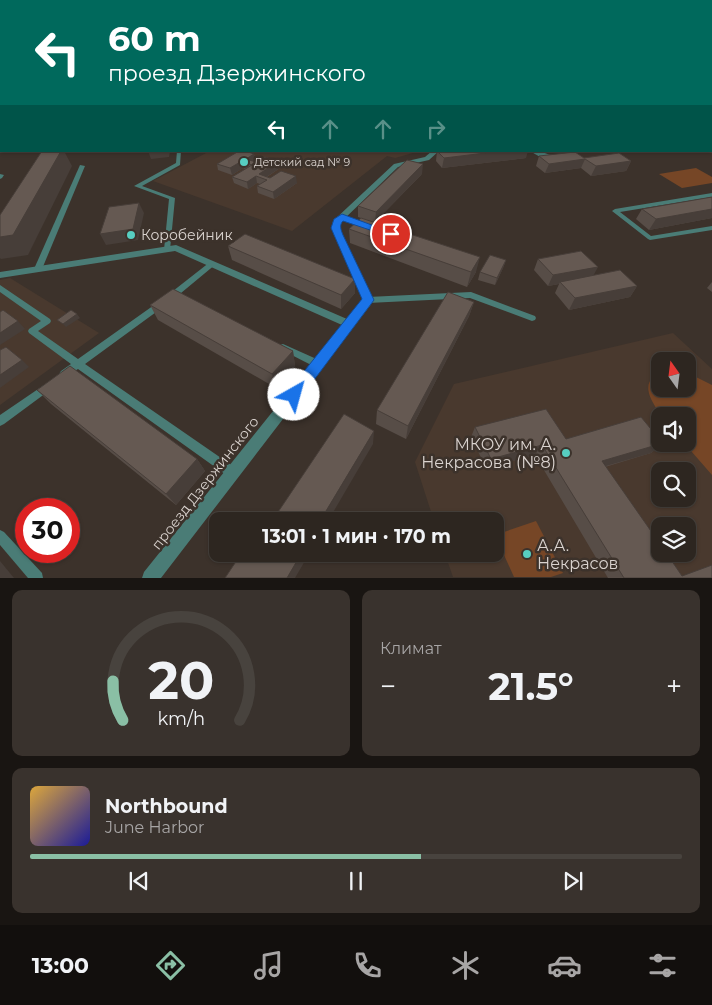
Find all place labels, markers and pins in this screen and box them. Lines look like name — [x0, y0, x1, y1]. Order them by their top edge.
place label: Детский сад № 9 — [254, 155, 350, 169]
marker: Детский сад № 9 — [238, 156, 250, 168]
pin — [370, 213, 412, 255]
place label: Коробейник — [141, 226, 233, 244]
marker: Коробейник — [125, 229, 137, 241]
place label: МКОУ им. А. Некрасова (№8) — [421, 435, 556, 472]
marker: МКОУ им. А. Некрасова (№8) — [560, 447, 572, 459]
place label: А.А. Некрасов — [537, 536, 618, 573]
marker: А.А. Некрасов — [521, 548, 533, 560]

